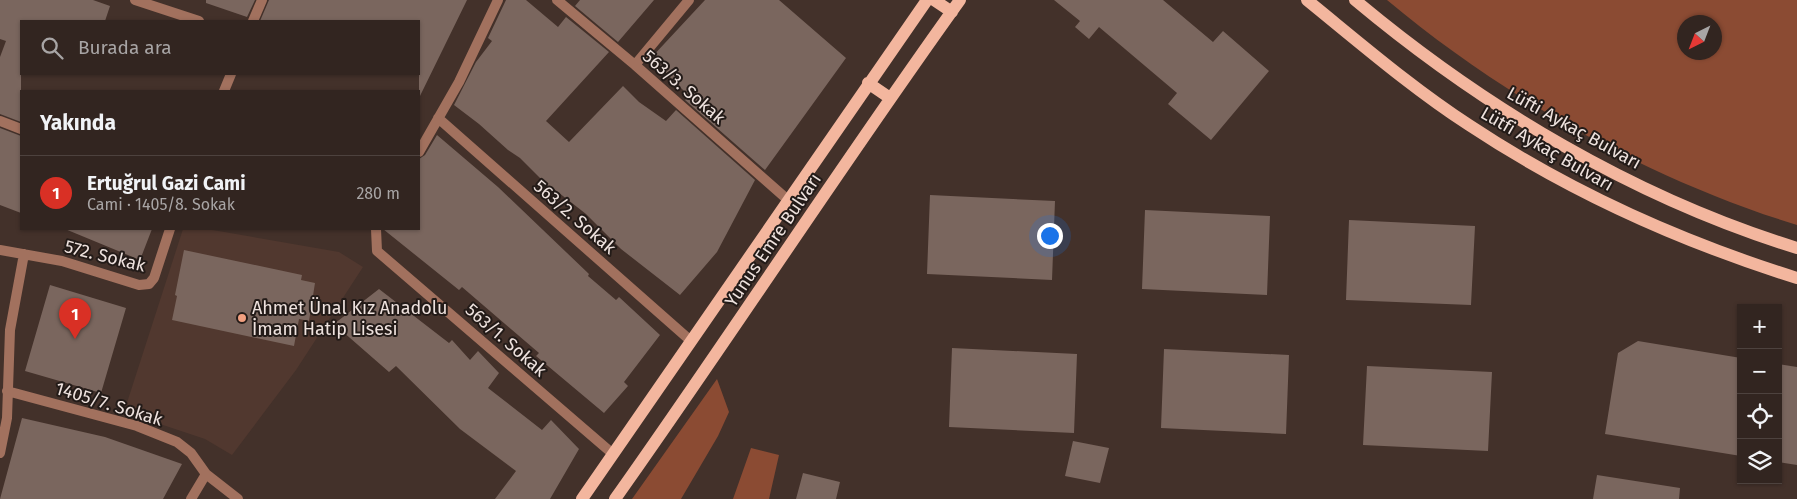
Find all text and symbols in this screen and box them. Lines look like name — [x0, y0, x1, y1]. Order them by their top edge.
north arrow — [1677, 15, 1722, 60]
search box — [20, 20, 420, 75]
icon: search — [38, 34, 66, 62]
text: Burada ara — [78, 36, 172, 59]
street label: 563/3. Sokak — [638, 45, 730, 129]
street label: Lüfti Aykaç Bulvarı — [1503, 82, 1645, 174]
street label: Lütfi Aykaç Bulvarı — [1477, 102, 1617, 196]
text: Yakında — [40, 110, 116, 136]
street label: Yunus Emre Bulvarı — [720, 169, 826, 311]
text: Ertuğrul Gazi Cami — [87, 172, 246, 195]
street label: 563/2. Sokak — [529, 175, 621, 259]
text: 1 — [52, 184, 60, 203]
text: 280 m — [356, 184, 400, 203]
text: Cami · 1405/8. Sokak — [87, 195, 235, 214]
your location — [1037, 223, 1063, 249]
street label: 572. Sokak — [62, 235, 148, 277]
place label: Ahmet Ünal Kız Anadolu İmam Hatip Lisesi — [252, 297, 447, 340]
pin: 1 — [59, 298, 91, 339]
street label: 563/1. Sokak — [461, 299, 552, 382]
map controls — [1737, 304, 1782, 484]
button: + — [1737, 304, 1782, 349]
marker: Ahmet Ünal Kız Anadolu İmam Hatip Lisesi — [236, 312, 248, 324]
button: − — [1737, 349, 1782, 394]
street label: 1405/7. Sokak — [53, 377, 166, 431]
button: locate — [1737, 394, 1782, 439]
button: layers — [1737, 439, 1782, 484]

